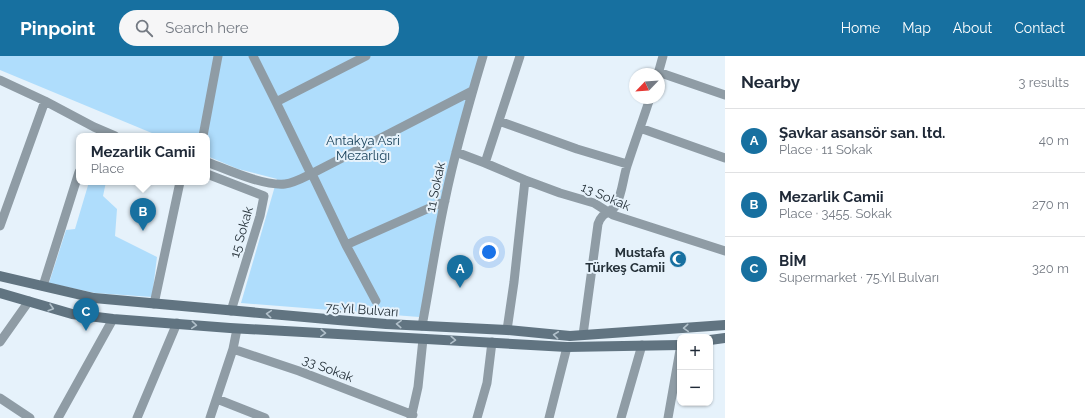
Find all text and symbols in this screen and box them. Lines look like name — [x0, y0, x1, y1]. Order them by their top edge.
search box — [119, 10, 399, 46]
text: Pinpoint — [20, 17, 95, 39]
icon: search — [133, 17, 155, 39]
text: Search here — [165, 19, 249, 37]
text: Home — [841, 20, 880, 36]
text: Map — [902, 20, 931, 36]
text: About — [953, 20, 992, 36]
text: Contact — [1014, 20, 1065, 36]
north arrow — [629, 68, 665, 104]
text: Nearby — [741, 72, 800, 92]
text: 3 results — [1019, 75, 1069, 90]
text: Şavkar asansör san. ltd. — [779, 124, 945, 142]
popup — [76, 133, 210, 185]
park label: Antakya Asri Mezarlığı — [326, 133, 400, 163]
text: A — [750, 133, 758, 148]
text: 40 m — [1039, 133, 1069, 148]
text: Place · 11 Sokak — [779, 142, 872, 157]
text: Mezarlik Camii — [91, 143, 195, 161]
text: Place — [91, 161, 124, 176]
street label: 11 Sokak — [423, 161, 448, 214]
street label: 13 Sokak — [579, 179, 633, 214]
text: Mezarlik Camii — [779, 188, 884, 206]
text: B — [750, 197, 758, 212]
text: 270 m — [1032, 197, 1069, 212]
pin: B — [130, 198, 156, 231]
street label: 15 Sokak — [227, 205, 256, 259]
text: Place · 3455. Sokak — [779, 206, 892, 221]
your location — [479, 242, 499, 262]
place label: Mustafa Türkeş Camii — [585, 245, 666, 275]
mosque icon: Mustafa Türkeş Camii — [668, 249, 688, 269]
text: BİM — [779, 252, 806, 270]
pin: A — [447, 255, 473, 288]
text: C — [750, 261, 758, 276]
text: 320 m — [1032, 261, 1069, 276]
text: Supermarket · 75.Yıl Bulvarı — [779, 270, 939, 285]
pin: C — [73, 298, 99, 331]
street label: 75.Yıl Bulvarı — [325, 299, 399, 320]
one-way arrow — [47, 303, 54, 312]
one-way arrow — [266, 310, 272, 319]
one-way arrow — [190, 320, 197, 329]
one-way arrow — [396, 320, 402, 329]
one-way arrow — [683, 324, 689, 333]
one-way arrow — [320, 329, 326, 338]
one-way arrow — [553, 331, 560, 340]
map controls — [677, 334, 713, 406]
button: + — [677, 334, 713, 370]
one-way arrow — [450, 336, 456, 345]
street label: 33 Sokak — [300, 352, 356, 385]
button: − — [677, 370, 713, 406]

